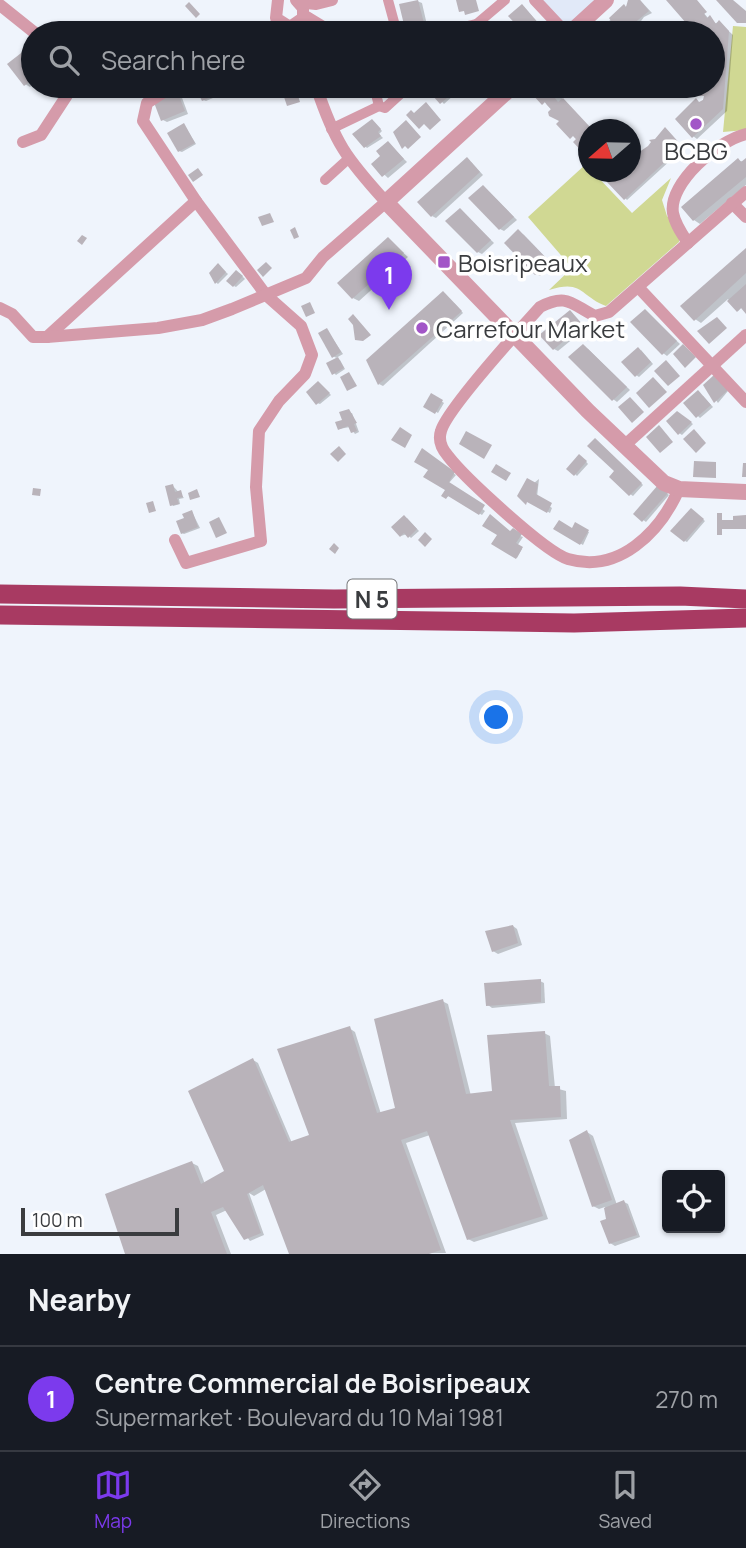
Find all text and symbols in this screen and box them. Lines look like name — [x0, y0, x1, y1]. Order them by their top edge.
search box — [21, 21, 725, 98]
icon: search — [45, 41, 83, 79]
text: Search here — [101, 42, 246, 78]
marker: BCBG — [688, 116, 704, 132]
north arrow — [578, 119, 641, 182]
place label: BCBG — [664, 134, 728, 167]
place label: Boisripeaux — [458, 246, 588, 279]
pin: 1 — [366, 252, 412, 310]
marker: Boisripeaux — [436, 254, 452, 270]
place label: Carrefour Market — [436, 312, 625, 345]
marker: Carrefour Market — [414, 320, 430, 336]
road number: N 5 — [348, 580, 396, 618]
your location — [479, 700, 513, 734]
map controls — [662, 1170, 725, 1233]
button: locate — [662, 1170, 725, 1233]
scale bar — [21, 1205, 178, 1237]
text: 100 m — [32, 1207, 83, 1233]
text: Nearby — [28, 1279, 131, 1320]
text: Centre Commercial de Boisripeaux — [95, 1365, 530, 1401]
text: 1 — [46, 1383, 56, 1415]
text: 270 m — [655, 1383, 718, 1415]
text: Supermarket · Boulevard du 10 Mai 1981 — [95, 1401, 504, 1433]
tab: Map — [94, 1466, 132, 1534]
tab: Directions — [320, 1466, 410, 1534]
tab: Saved — [598, 1466, 652, 1534]

